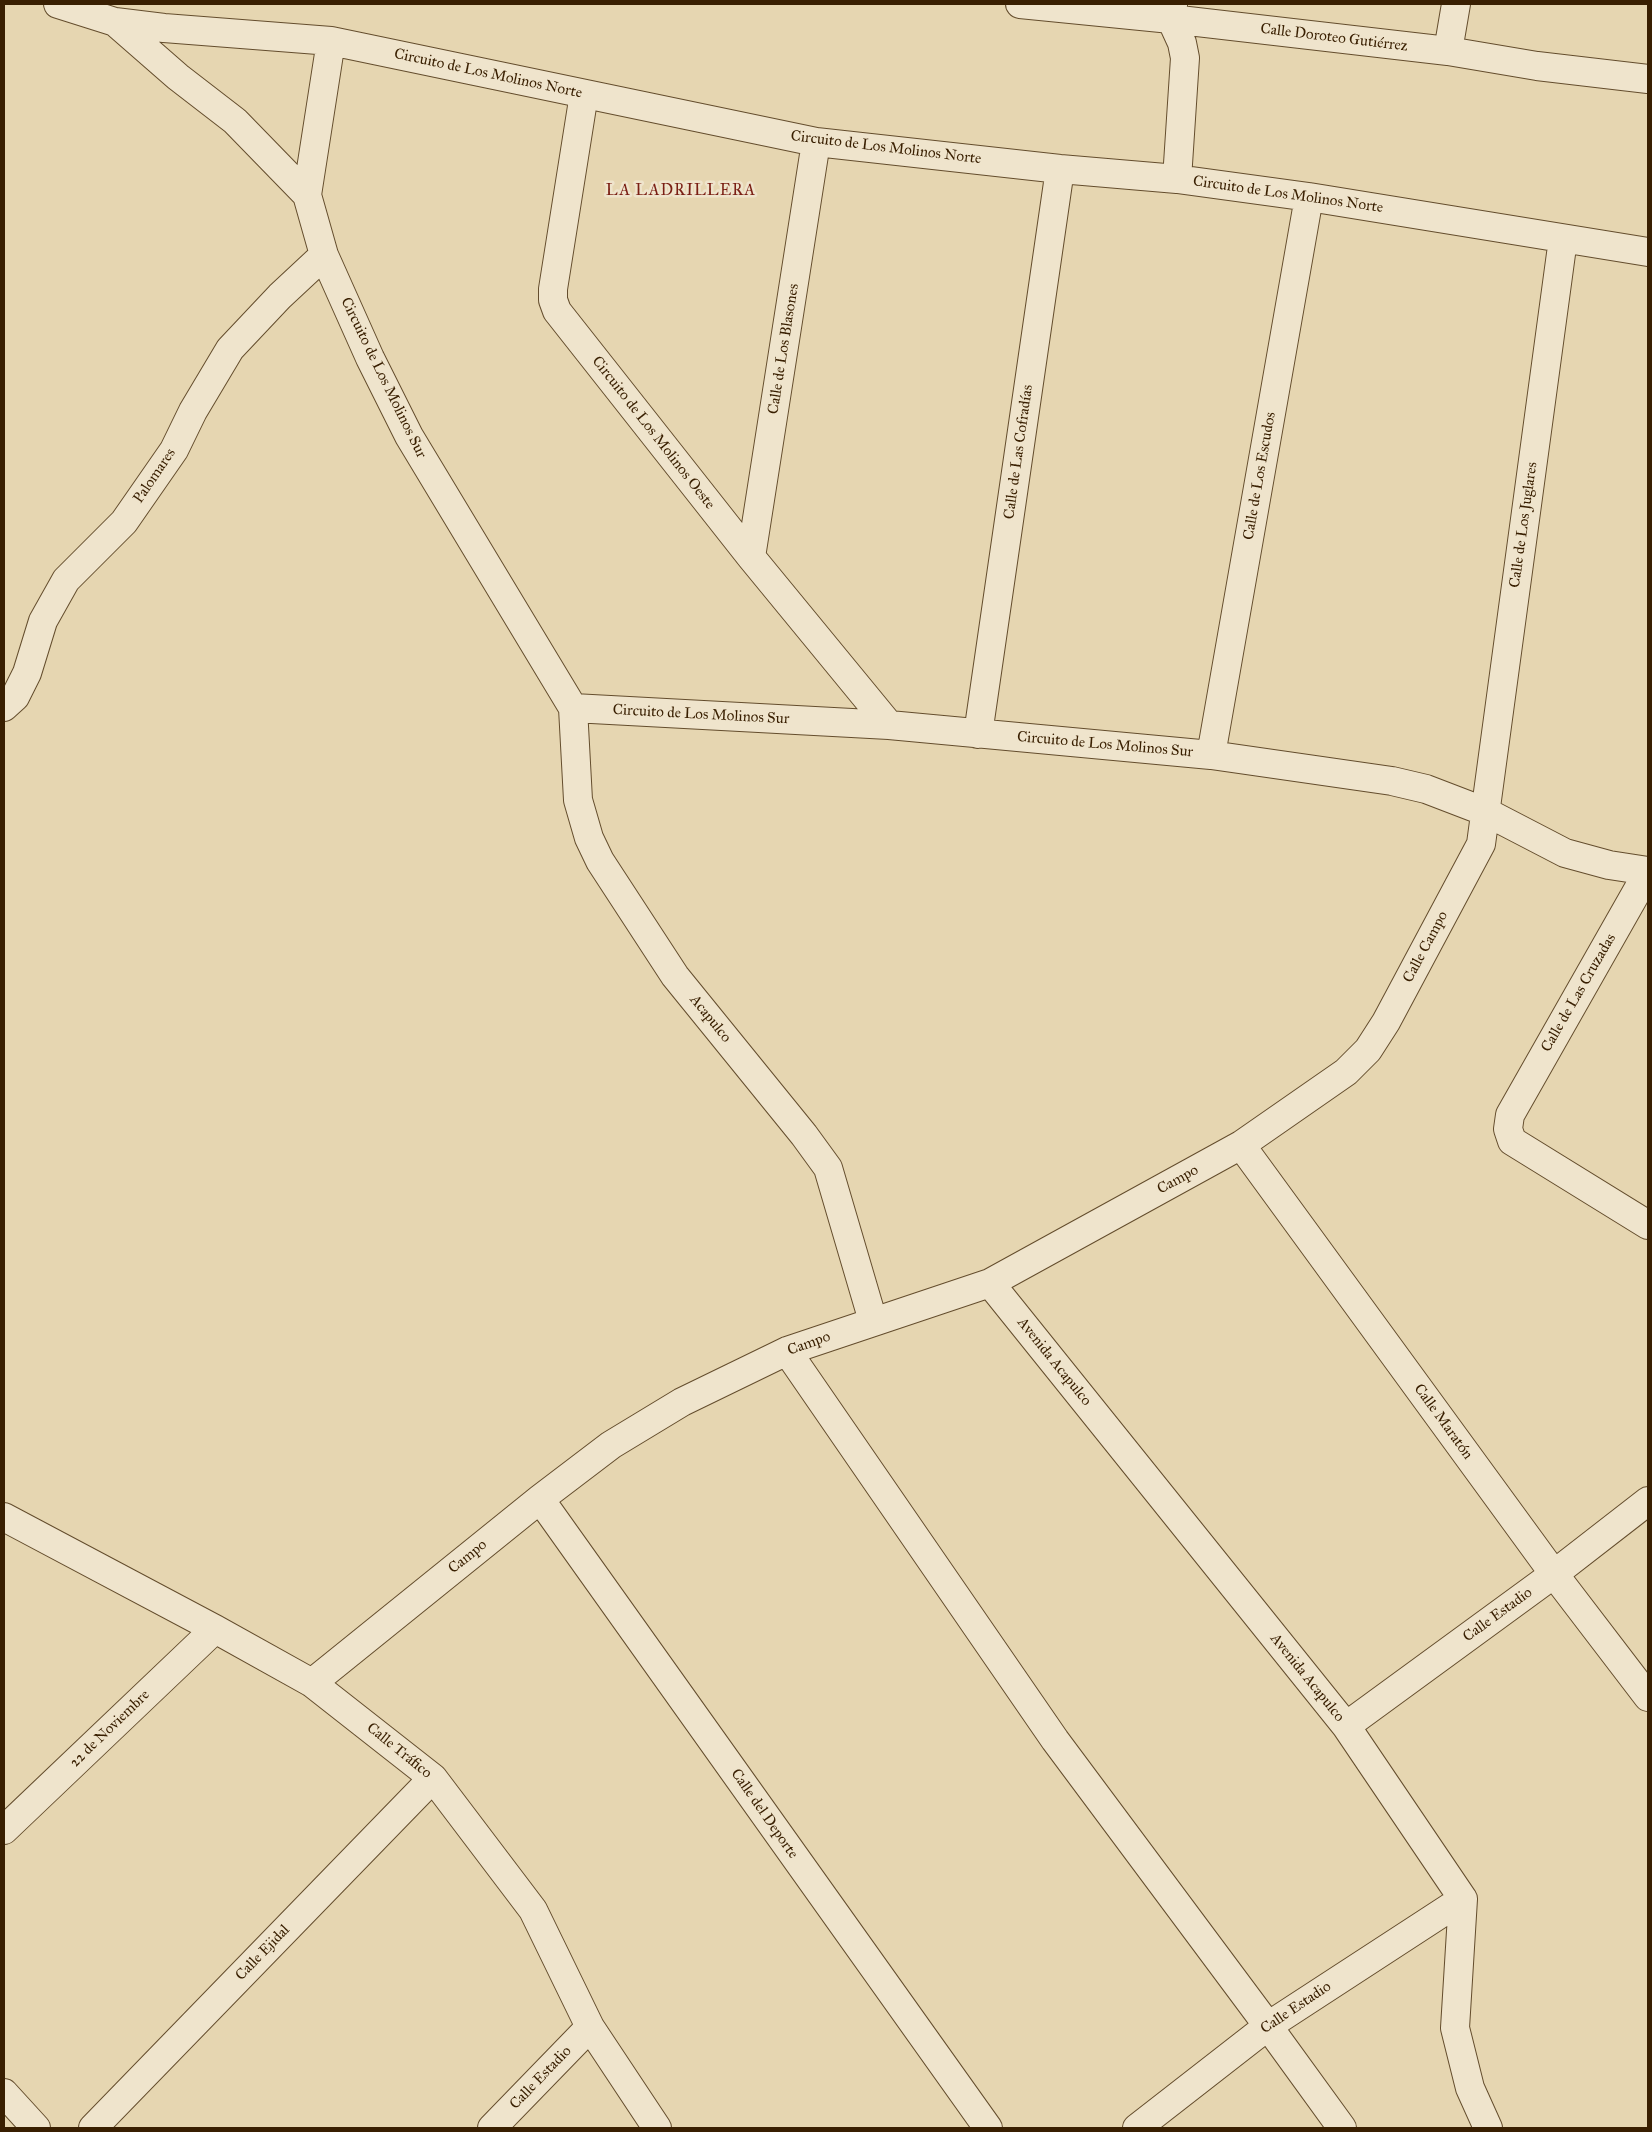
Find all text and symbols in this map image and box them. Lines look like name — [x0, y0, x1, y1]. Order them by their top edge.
street label: Calle Doroteo Gutiérrez — [1259, 20, 1409, 56]
street label: Circuito de Los Molinos Norte — [392, 45, 584, 103]
street label: Circuito de Los Molinos Norte — [790, 127, 982, 169]
street label: Circuito de Los Molinos Norte — [1192, 173, 1384, 217]
district label: LA LADRILLERA — [604, 181, 758, 201]
street label: Calle de Los Blasones — [765, 282, 803, 416]
street label: Circuito de Los Molinos Sur — [336, 295, 430, 461]
street label: Circuito de Los Molinos Oeste — [588, 353, 718, 513]
street label: Calle de Las Cofradías — [1001, 384, 1037, 520]
street label: Calle de Los Escudos — [1240, 411, 1280, 541]
street label: Palomares — [130, 445, 180, 507]
street label: Calle de Los Juglares — [1506, 461, 1542, 589]
street label: Circuito de Los Molinos Sur — [612, 701, 790, 729]
street label: Circuito de Los Molinos Sur — [1016, 728, 1194, 762]
street label: Calle Campo — [1400, 908, 1452, 986]
street label: Calle de Las Cruzadas — [1538, 931, 1620, 1055]
street label: Acapulco — [685, 991, 735, 1047]
street label: Campo — [1154, 1161, 1202, 1199]
street label: Avenida Acapulco — [1013, 1314, 1095, 1410]
street label: Campo — [785, 1328, 833, 1360]
street label: Calle Maratón — [1410, 1381, 1476, 1463]
street label: Campo — [445, 1536, 491, 1578]
street label: Calle Estadio — [1460, 1584, 1536, 1646]
street label: Avenida Acapulco — [1266, 1630, 1348, 1726]
street label: 22 de Noviembre — [66, 1686, 154, 1772]
street label: Calle Tráfico — [363, 1719, 435, 1783]
street label: Calle del Deporte — [726, 1766, 802, 1862]
street label: Calle Ejidal — [232, 1921, 294, 1985]
street label: Calle Estadio — [1257, 1978, 1335, 2038]
street label: Calle Estadio — [506, 2043, 576, 2113]

